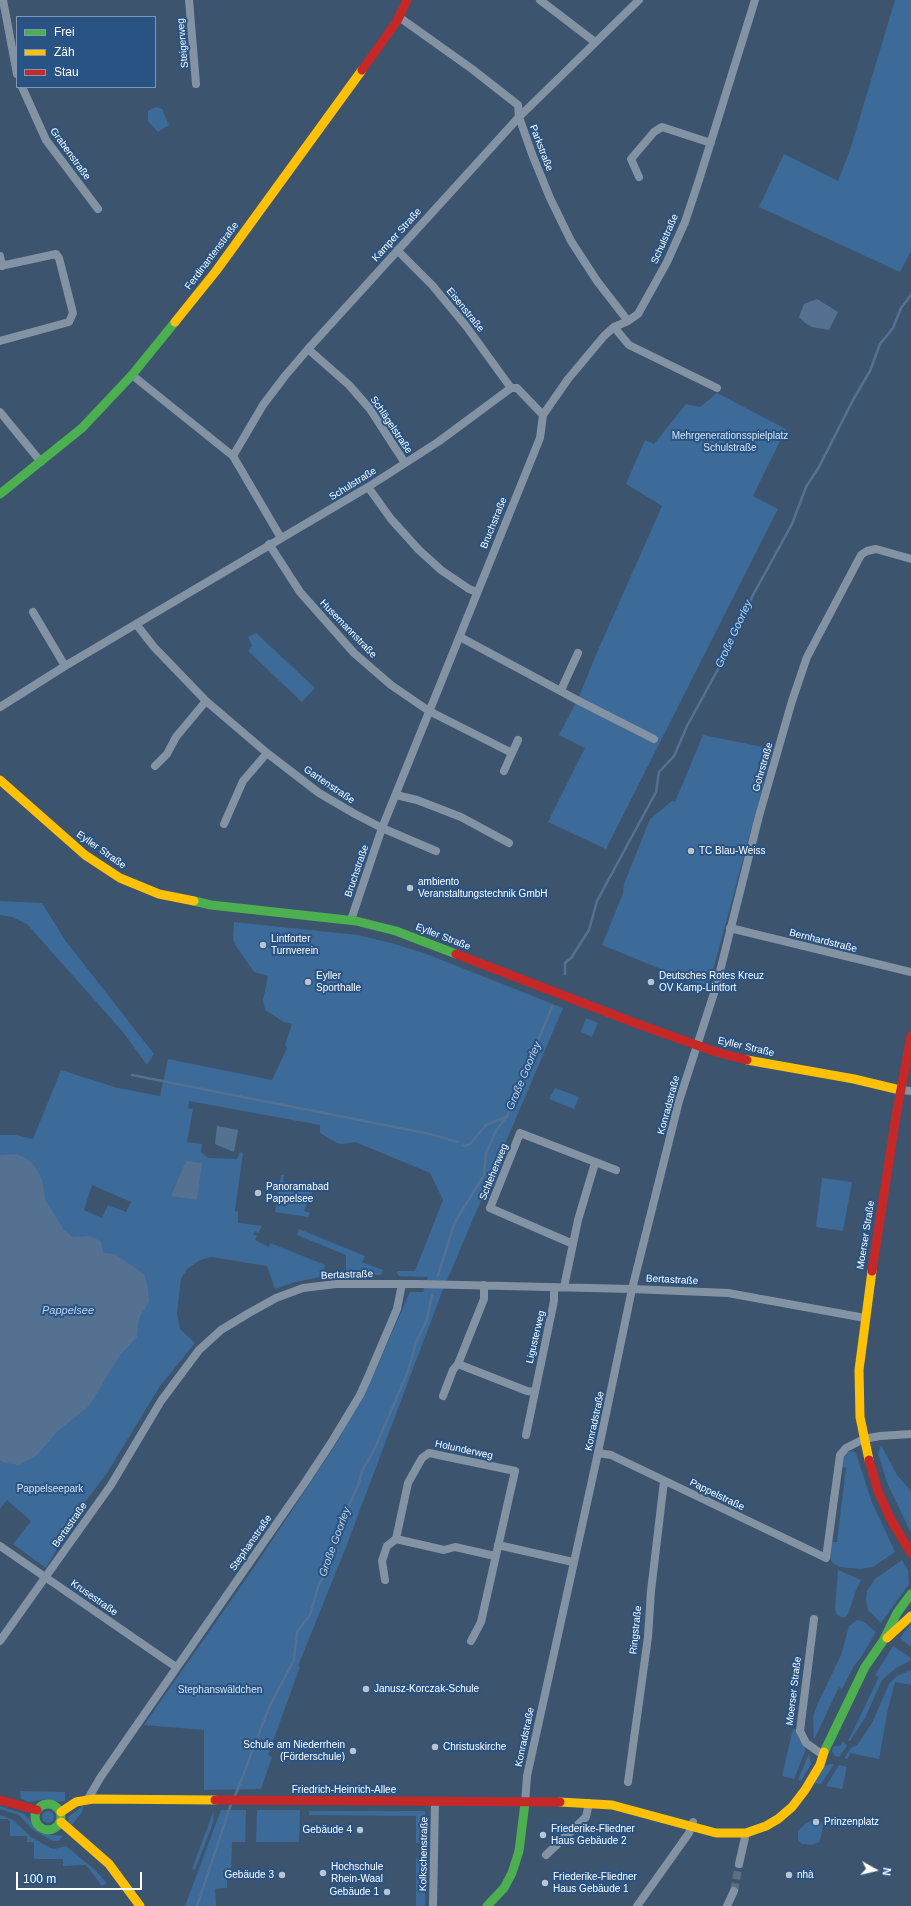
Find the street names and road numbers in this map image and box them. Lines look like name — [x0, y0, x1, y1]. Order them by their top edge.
street label: Steigerweg — [175, 18, 191, 68]
street label: Parkstraße — [527, 123, 555, 173]
street label: Grabenstraße — [47, 126, 93, 182]
street label: Kamper Straße — [370, 206, 424, 264]
street label: Schulstraße — [649, 212, 681, 266]
street label: Ferdinantenstraße — [183, 220, 241, 292]
street label: Eisenstraße — [444, 285, 486, 335]
street label: Schlägelstraße — [367, 394, 415, 456]
street label: Schulstraße — [327, 465, 379, 503]
street label: Bruchstraße — [478, 496, 510, 550]
street label: Husemannstraße — [317, 597, 379, 661]
street label: Gohrstraße — [750, 741, 776, 793]
street label: Gartenstraße — [301, 764, 357, 806]
street label: Eyller Straße — [74, 829, 128, 871]
street label: Bruchstraße — [342, 843, 372, 899]
street label: Eyller Straße — [414, 921, 472, 953]
street label: Bernhardstraße — [788, 927, 858, 955]
street label: Eyller Straße — [716, 1035, 776, 1059]
street label: Konradstraße — [655, 1074, 683, 1136]
street label: Schlehenweg — [477, 1142, 511, 1202]
street label: Moerser Straße — [855, 1200, 877, 1270]
street label: Bertastraße — [321, 1268, 373, 1282]
street label: Bertastraße — [646, 1273, 698, 1287]
street label: Ligusterweg — [524, 1309, 548, 1365]
street label: Konradstraße — [583, 1390, 607, 1452]
street label: Holunderweg — [434, 1438, 494, 1462]
street label: Pappelstraße — [688, 1477, 746, 1513]
street label: Bertastraße — [50, 1500, 90, 1550]
street label: Stephanstraße — [227, 1513, 275, 1573]
street label: Krusestraße — [68, 1577, 120, 1619]
street label: Ringstraße — [627, 1605, 645, 1655]
street label: Moerser Straße — [784, 1656, 804, 1726]
street label: Konradstraße — [513, 1706, 537, 1768]
street label: Friedrich-Heinrich-Allee — [292, 1784, 396, 1796]
street label: Kolkschenstraße — [417, 1817, 431, 1891]

